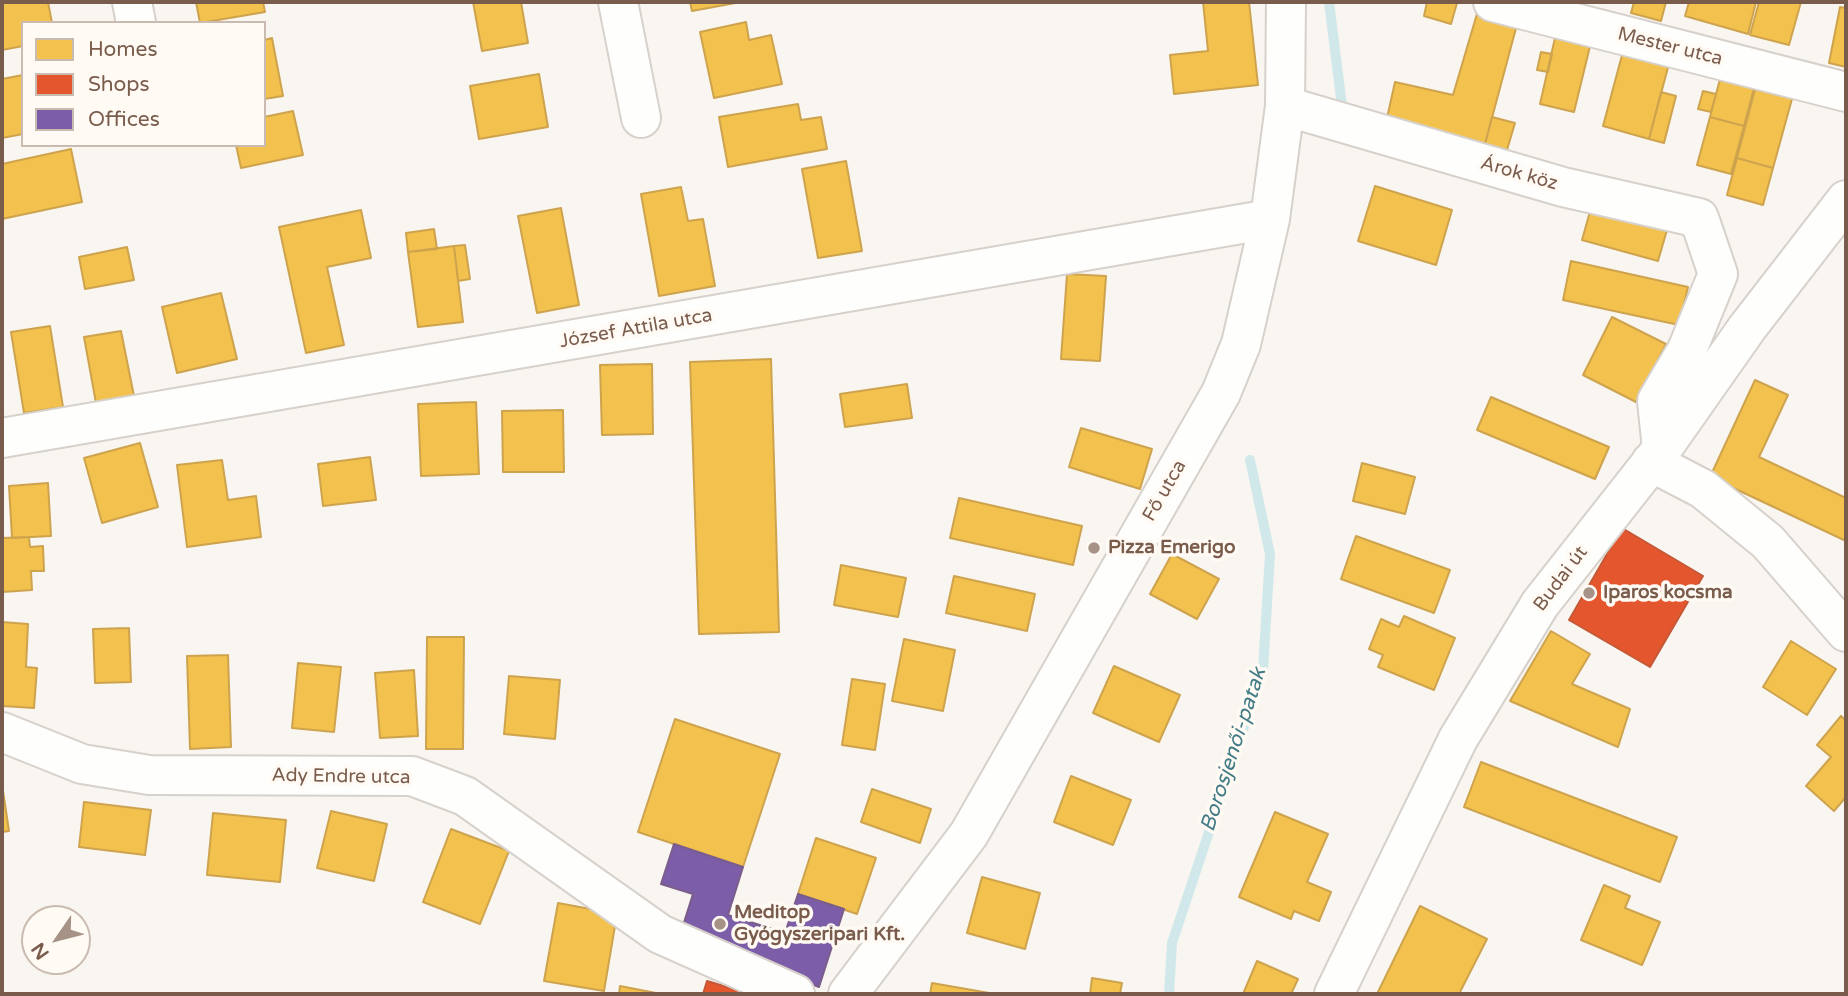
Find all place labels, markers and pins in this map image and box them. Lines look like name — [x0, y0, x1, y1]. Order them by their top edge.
place label: Pizza Emerigo — [1108, 537, 1236, 559]
marker: Pizza Emerigo — [1086, 540, 1102, 556]
place label: Iparos kocsma — [1603, 582, 1733, 604]
marker: Iparos kocsma — [1581, 585, 1597, 601]
place label: Meditop Gyógyszeripari Kft. — [734, 902, 905, 946]
marker: Meditop Gyógyszeripari Kft. — [712, 916, 728, 932]

